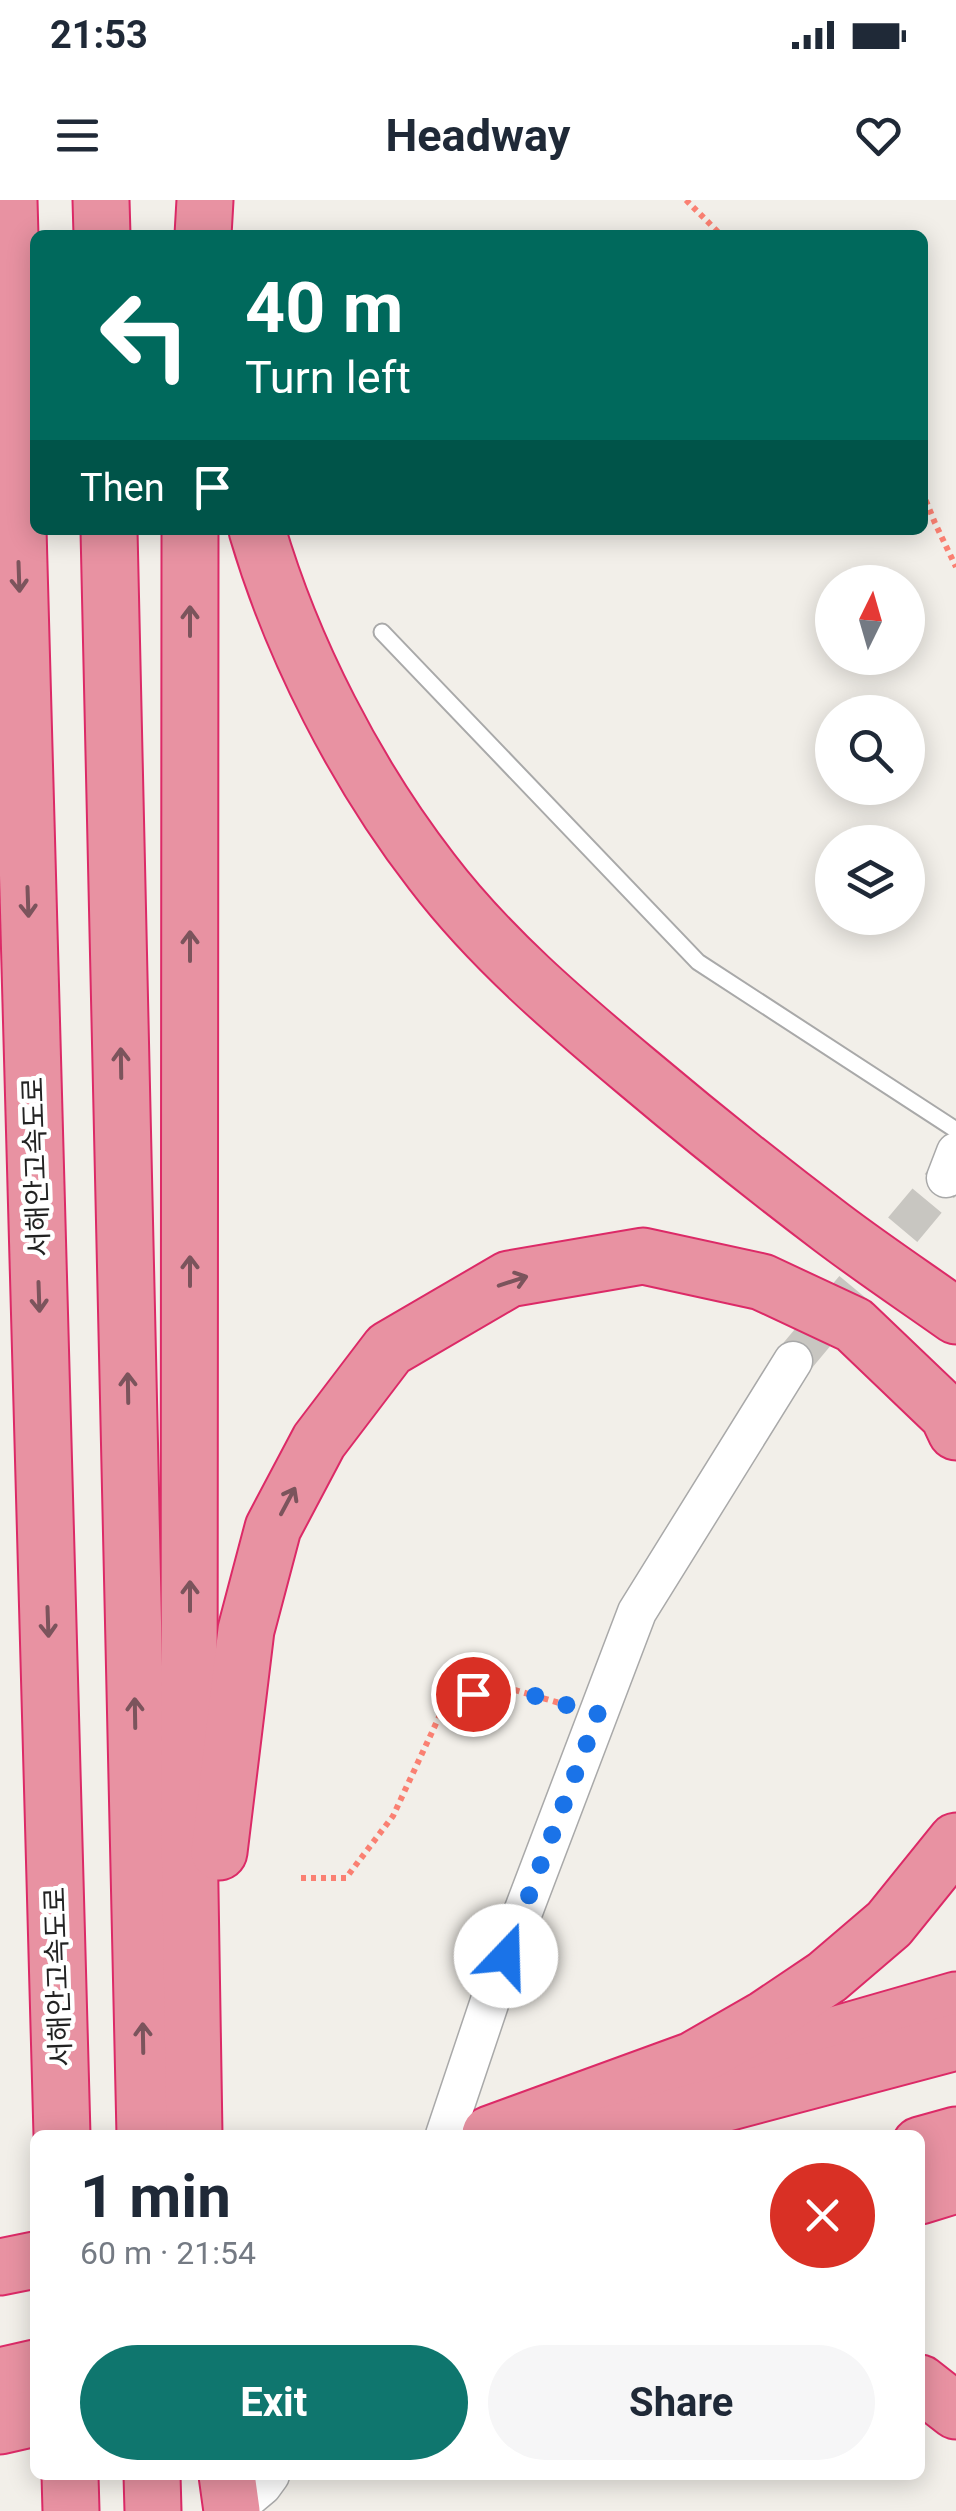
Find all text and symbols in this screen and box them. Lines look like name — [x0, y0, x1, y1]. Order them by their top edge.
text: 21:53 — [50, 13, 148, 57]
icon: menu — [50, 108, 105, 163]
icon: heart — [851, 108, 906, 163]
text: Headway — [386, 109, 570, 162]
text: 40 m — [245, 267, 403, 349]
icon: left — [80, 270, 210, 400]
text: Turn left — [245, 351, 411, 404]
icon: arrive — [185, 460, 240, 515]
text: Then — [80, 466, 165, 510]
one-way arrow — [10, 561, 29, 593]
north arrow — [815, 565, 925, 675]
map controls — [815, 565, 925, 935]
one-way arrow — [180, 605, 200, 638]
button: search — [815, 695, 925, 805]
button: layers — [815, 825, 925, 935]
one-way arrow — [19, 886, 38, 918]
one-way arrow — [180, 930, 200, 962]
one-way arrow — [111, 1047, 130, 1079]
street label: 서해안고속도로 — [16, 1076, 56, 1258]
one-way arrow — [180, 1255, 200, 1288]
one-way arrow — [496, 1270, 528, 1288]
one-way arrow — [30, 1281, 49, 1313]
one-way arrow — [118, 1372, 138, 1404]
one-way arrow — [278, 1486, 298, 1516]
one-way arrow — [180, 1580, 200, 1612]
one-way arrow — [39, 1605, 58, 1637]
pin — [431, 1652, 516, 1737]
icon: arrive — [446, 1667, 501, 1722]
one-way arrow — [126, 1697, 145, 1729]
street label: 서해안고속도로 — [38, 1886, 78, 2068]
position arrow — [454, 1904, 558, 2008]
one-way arrow — [133, 2022, 152, 2054]
text: 1 min — [80, 2161, 231, 2232]
button: close — [770, 2163, 875, 2268]
text: 60 m · 21:54 — [80, 2234, 256, 2272]
button: Exit — [80, 2345, 468, 2460]
button: Share — [488, 2345, 875, 2460]

